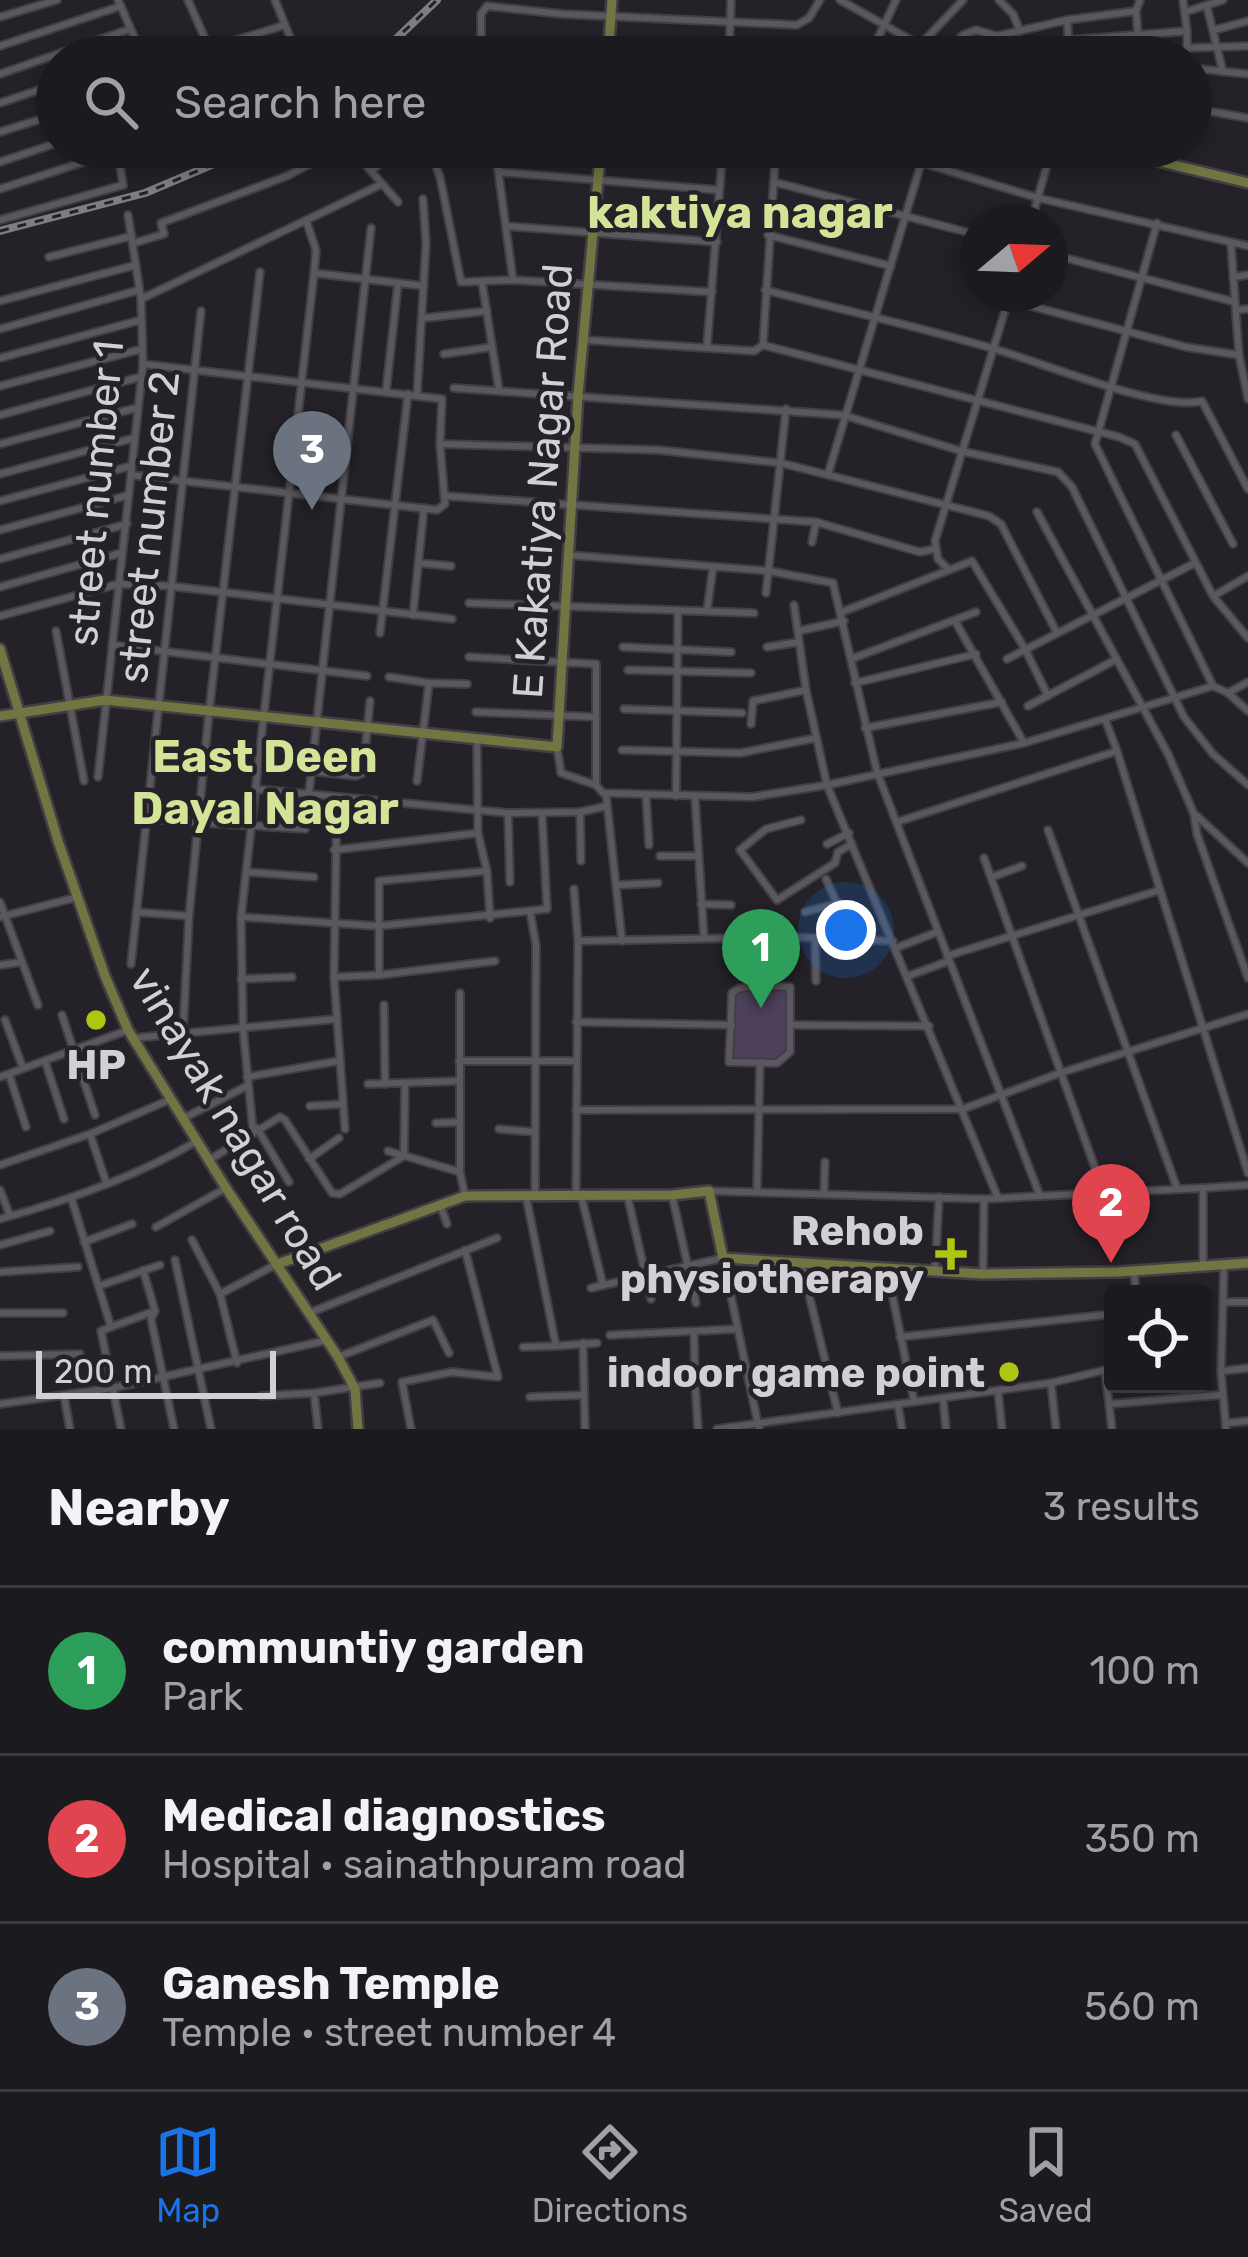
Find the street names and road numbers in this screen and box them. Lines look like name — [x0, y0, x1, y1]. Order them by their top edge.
street label: E Kakatiya Nagar Road — [503, 262, 583, 700]
street label: street number 1 — [58, 338, 134, 648]
street label: street number 2 — [108, 369, 190, 686]
street label: vinayak nagar road — [119, 958, 352, 1299]

